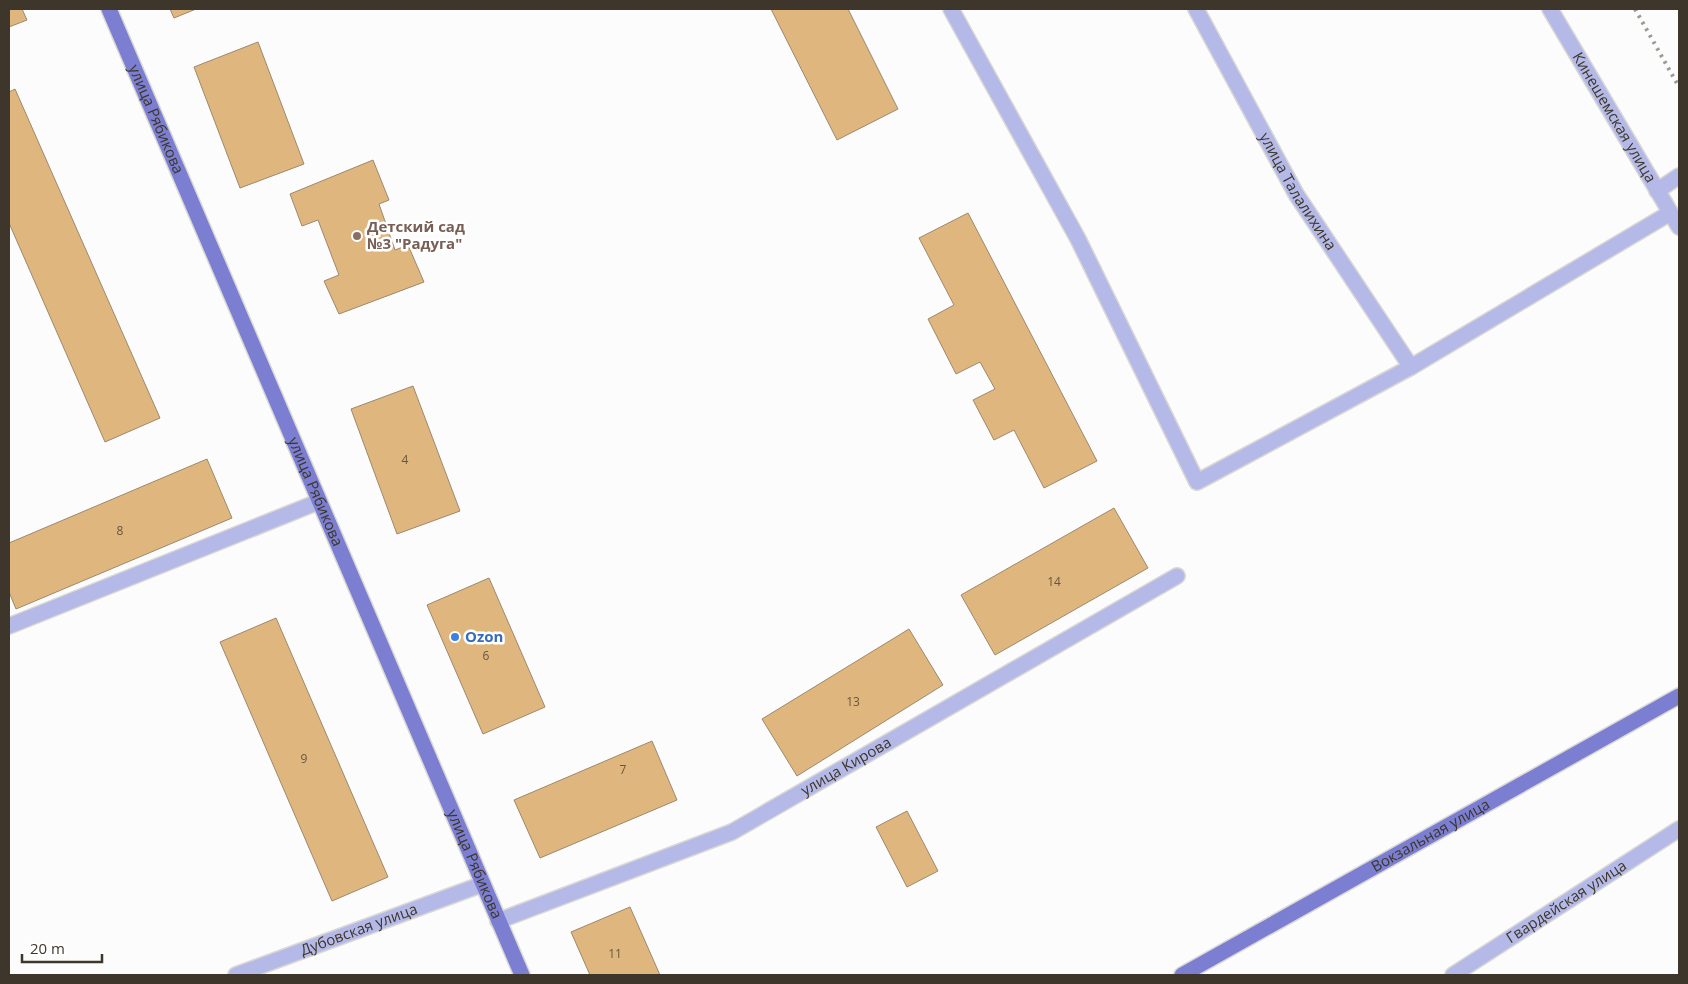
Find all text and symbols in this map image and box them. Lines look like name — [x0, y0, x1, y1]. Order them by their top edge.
street label: Кинешемская улица — [1569, 48, 1661, 186]
street label: улица Рябикова — [125, 61, 189, 177]
street label: улица Талалихина — [1256, 129, 1342, 254]
place label: Детский сад №3 "Радуга" — [367, 216, 465, 253]
marker: Детский сад №3 "Радуга" — [351, 230, 363, 242]
street label: улица Рябикова — [284, 434, 348, 549]
house number: 4 — [402, 451, 409, 468]
house number: 8 — [117, 522, 124, 539]
house number: 14 — [1047, 573, 1061, 590]
place label: Ozon — [465, 626, 503, 646]
marker: Ozon — [449, 631, 461, 643]
house number: 6 — [483, 647, 490, 664]
house number: 13 — [846, 693, 860, 710]
street label: улица Кирова — [797, 732, 894, 799]
house number: 9 — [301, 750, 308, 767]
house number: 7 — [620, 761, 627, 778]
street label: Вокзальная улица — [1367, 793, 1493, 876]
street label: улица Рябикова — [443, 806, 508, 921]
street label: Гвардейская улица — [1502, 855, 1630, 947]
street label: Дубовская улица — [297, 898, 420, 959]
scale bar — [22, 932, 102, 964]
text: 20 m — [30, 938, 65, 958]
house number: 11 — [608, 945, 622, 962]

